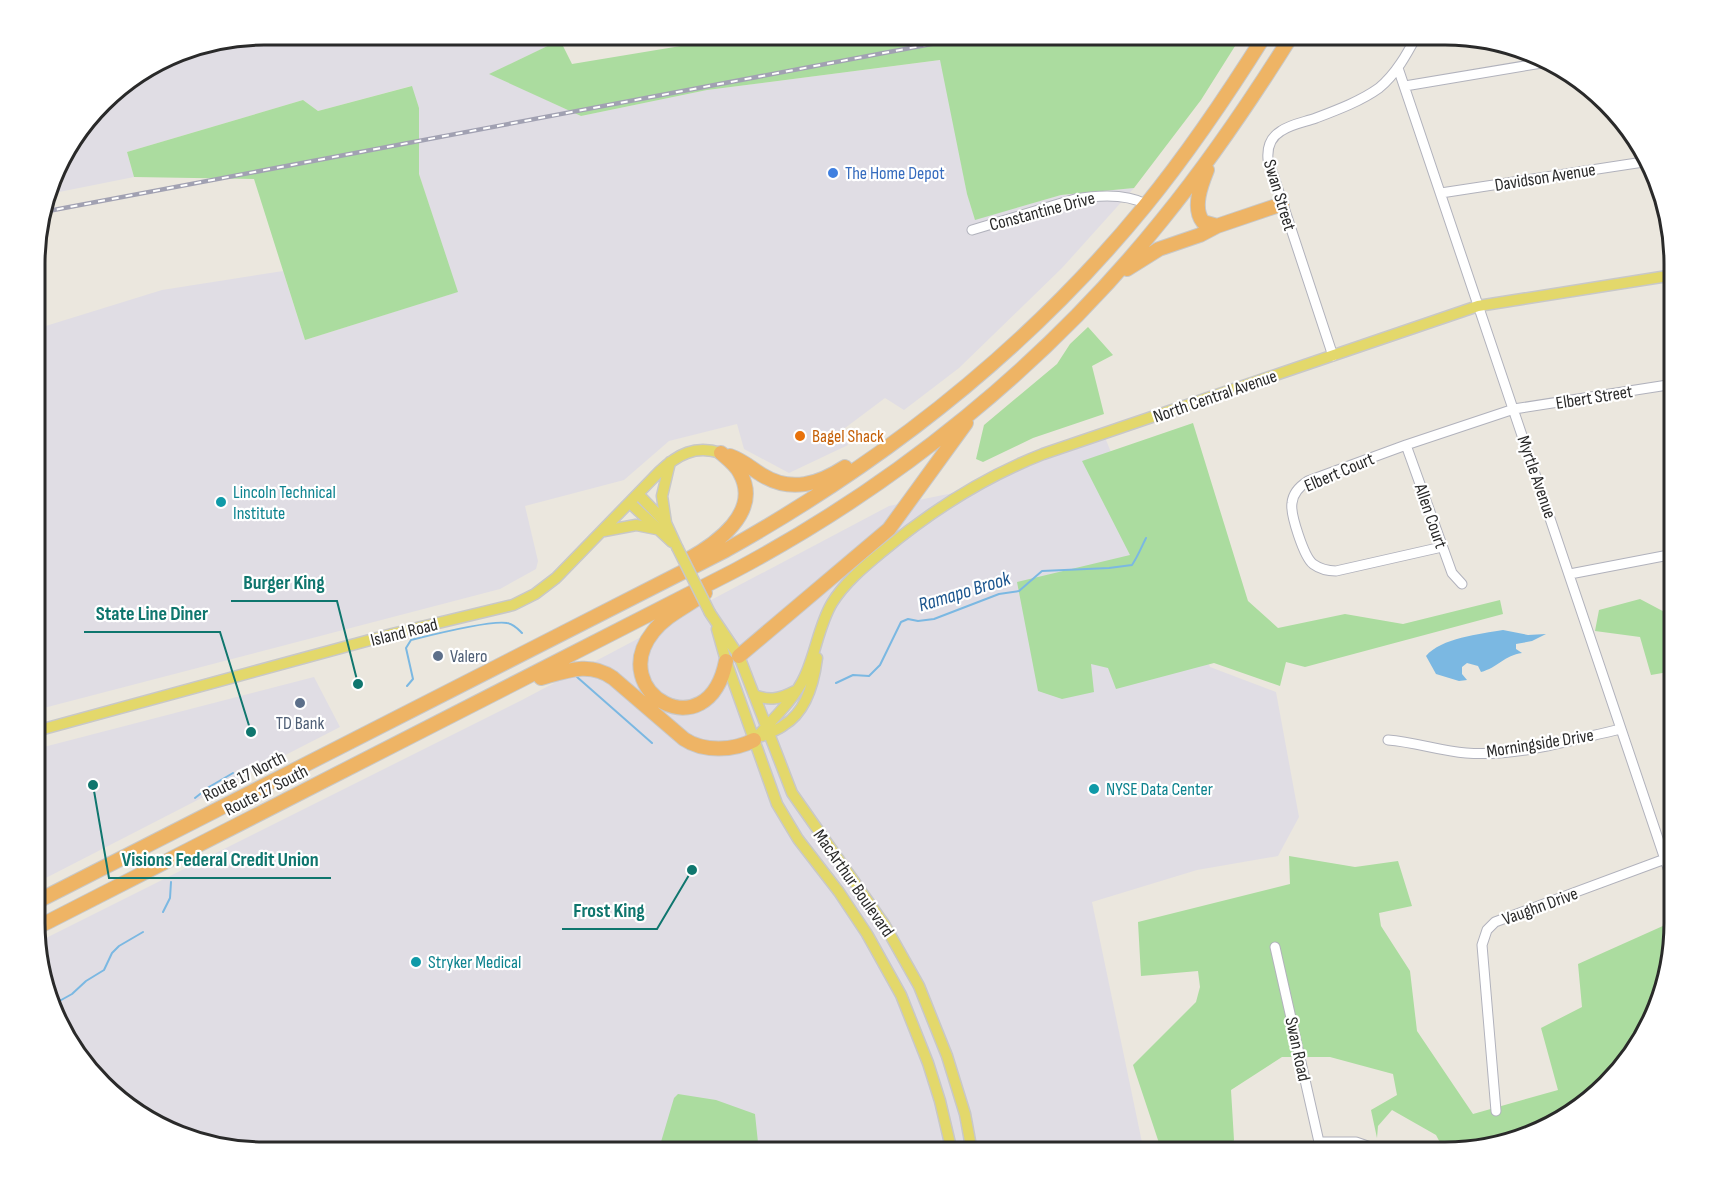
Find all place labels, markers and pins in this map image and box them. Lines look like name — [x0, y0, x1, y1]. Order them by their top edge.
place label: The Home Depot — [845, 163, 945, 184]
marker: The Home Depot — [826, 166, 840, 180]
place label: Bagel Shack — [812, 426, 884, 447]
marker: Bagel Shack — [793, 429, 807, 443]
place label: Lincoln Technical Institute — [233, 482, 336, 524]
marker: Lincoln Technical Institute — [214, 495, 228, 509]
callout: Burger King — [231, 563, 337, 601]
callout: State Line Diner — [84, 594, 220, 632]
place label: Valero — [450, 646, 487, 667]
marker: Valero — [431, 649, 445, 663]
marker: TD Bank — [293, 696, 307, 710]
place label: TD Bank — [276, 713, 324, 734]
place label: NYSE Data Center — [1106, 779, 1213, 800]
marker: NYSE Data Center — [1087, 782, 1101, 796]
callout: Visions Federal Credit Union — [109, 840, 331, 878]
callout: Frost King — [562, 891, 657, 929]
place label: Stryker Medical — [428, 952, 521, 973]
marker: Stryker Medical — [409, 955, 423, 969]

